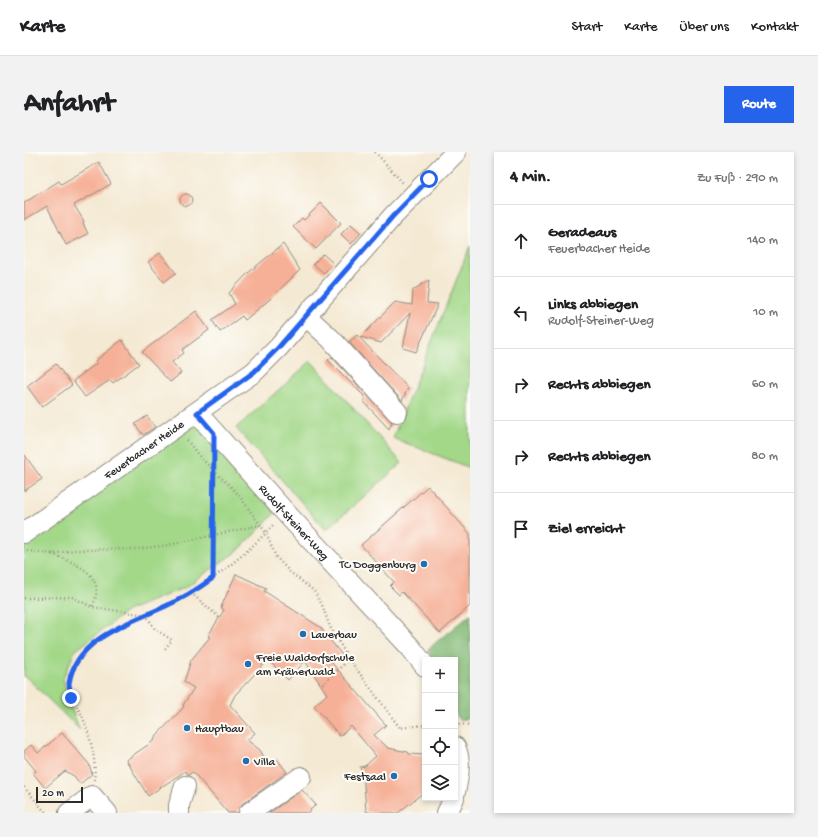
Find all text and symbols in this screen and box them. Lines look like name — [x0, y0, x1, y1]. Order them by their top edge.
text: Karte — [20, 16, 65, 39]
text: Start — [572, 19, 602, 36]
text: Karte — [624, 19, 658, 36]
text: Über uns — [680, 19, 729, 36]
text: Kontakt — [751, 19, 798, 36]
button: Route — [724, 86, 794, 123]
text: Anfahrt — [24, 88, 114, 121]
text: 4 Min. — [510, 168, 551, 188]
route start — [420, 170, 438, 188]
text: Zu Fuß · 290 m — [697, 171, 778, 186]
text: Geradeaus — [548, 224, 616, 242]
icon: ahead — [510, 230, 532, 252]
text: 140 m — [747, 233, 778, 248]
text: Feuerbacher Heide — [548, 242, 650, 257]
text: Links abbiegen — [548, 296, 638, 314]
icon: left — [510, 302, 532, 324]
text: 10 m — [753, 305, 778, 320]
text: Rudolf-Steiner-Weg — [548, 314, 654, 329]
icon: right — [510, 374, 532, 396]
text: Rechts abbiegen — [548, 376, 651, 394]
text: 60 m — [752, 377, 778, 392]
street label: Feuerbacher Heide — [101, 418, 188, 484]
icon: right — [510, 446, 532, 468]
text: Rechts abbiegen — [548, 448, 651, 466]
text: 80 m — [751, 449, 778, 464]
street label: Rudolf-Steiner-Weg — [255, 482, 331, 564]
icon: arrive — [510, 518, 532, 540]
text: Ziel erreicht — [548, 520, 624, 538]
place label: TC Doggenburg — [338, 559, 416, 573]
marker: TC Doggenburg — [419, 559, 429, 569]
marker: Lauerbau — [298, 629, 308, 639]
place label: Lauerbau — [311, 629, 357, 643]
place label: Freie Waldorfschule am Kräherwald — [255, 652, 355, 680]
map controls — [422, 657, 458, 801]
button: + — [422, 657, 458, 693]
marker: Freie Waldorfschule am Kräherwald — [243, 659, 253, 669]
route end — [62, 689, 80, 707]
button: − — [422, 693, 458, 729]
marker: Hauptbau — [182, 723, 192, 733]
place label: Hauptbau — [195, 723, 244, 737]
button: locate — [422, 729, 458, 765]
marker: Villa — [241, 756, 251, 766]
place label: Villa — [253, 756, 276, 770]
button: layers — [422, 765, 458, 801]
place label: Festsaal — [343, 771, 386, 785]
marker: Festsaal — [389, 771, 399, 781]
scale bar — [36, 785, 83, 804]
text: 20 m — [42, 788, 64, 800]

